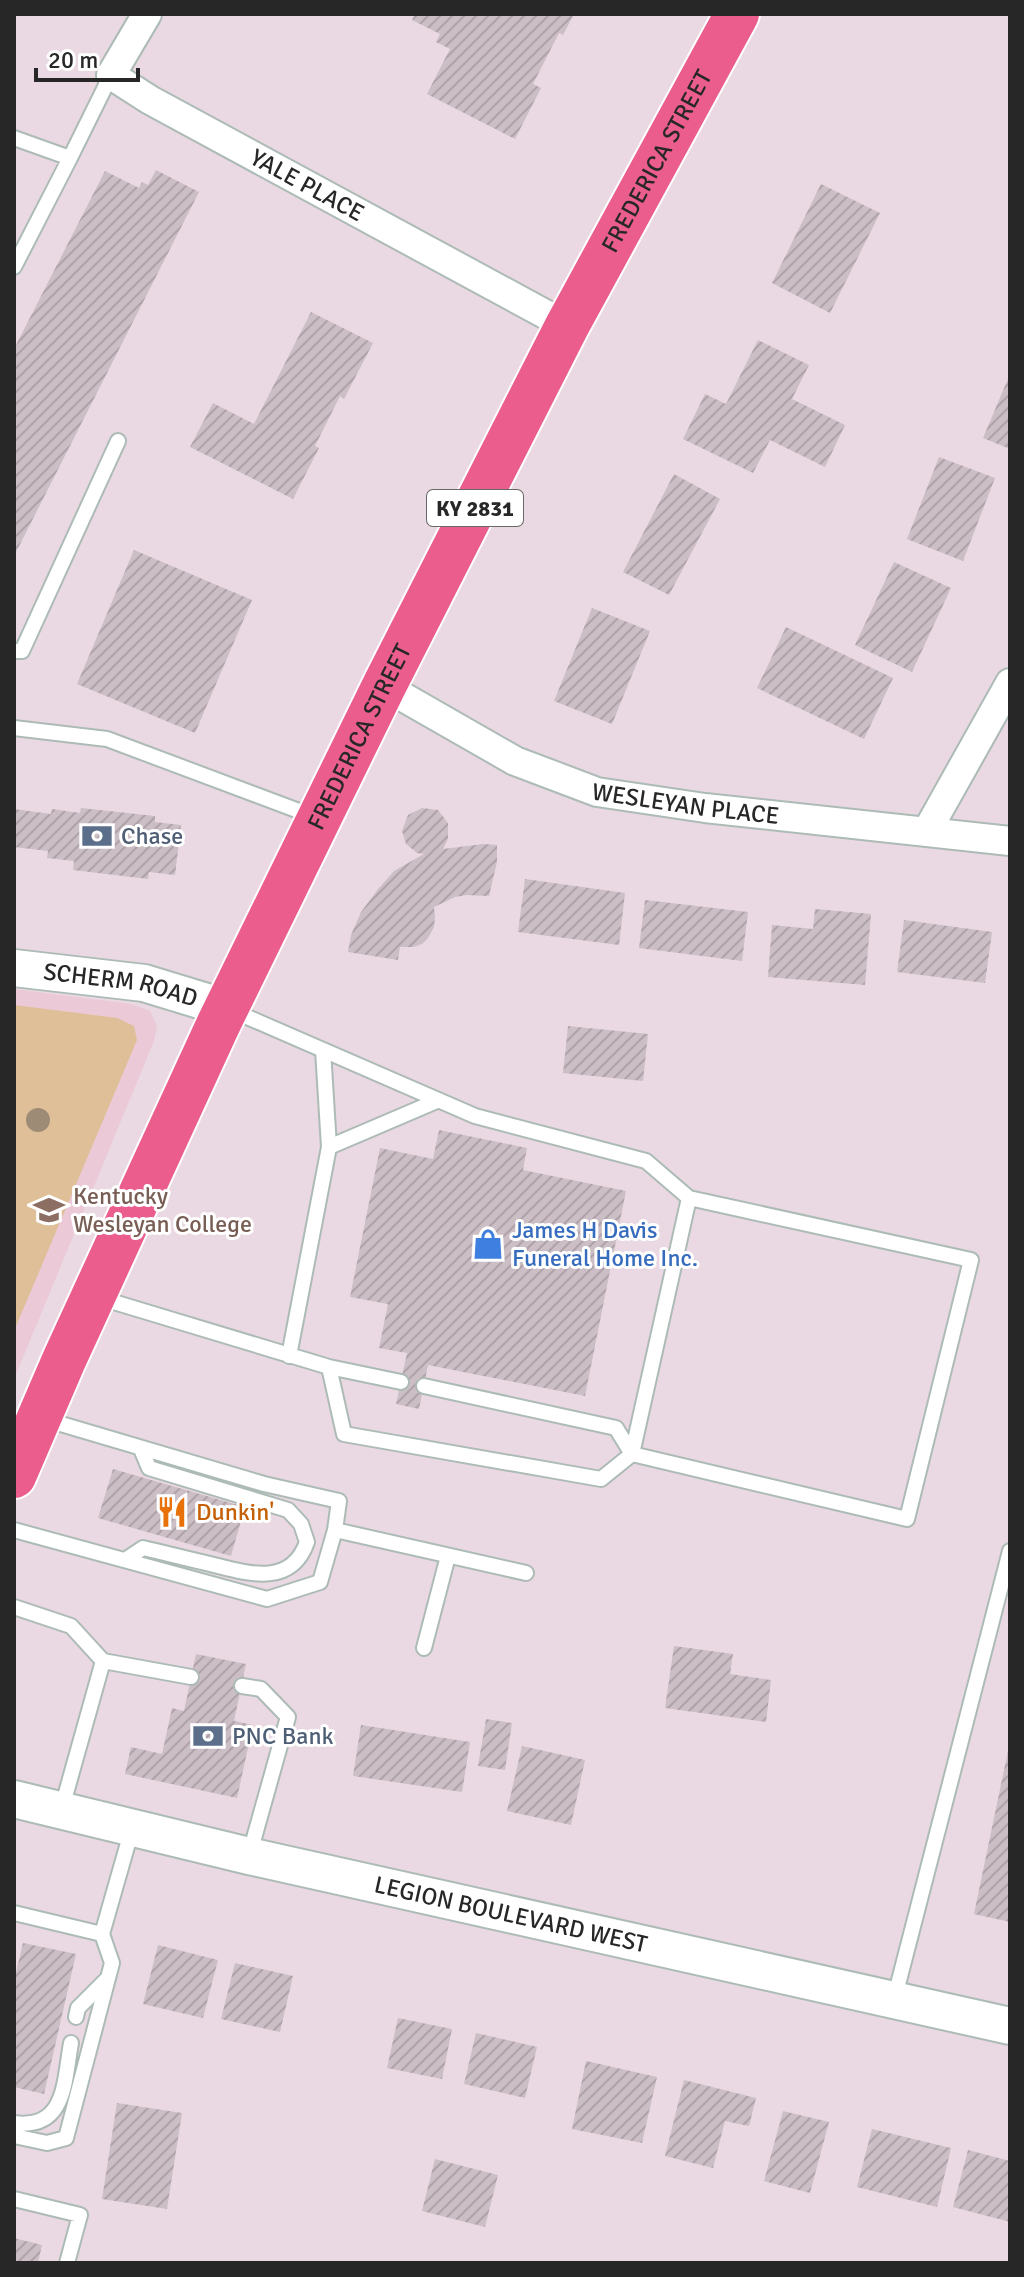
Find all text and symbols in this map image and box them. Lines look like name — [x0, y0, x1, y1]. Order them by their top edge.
scale bar — [36, 32, 138, 82]
text: 20 m — [48, 45, 98, 75]
street label: FREDERICA STREET — [595, 64, 719, 258]
street label: YALE PLACE — [245, 142, 369, 228]
road number: KY 2831 — [427, 490, 523, 526]
street label: FREDERICA STREET — [301, 639, 418, 835]
street label: WESLEYAN PLACE — [590, 776, 781, 831]
bank icon: Chase — [80, 819, 114, 853]
place label: Chase — [121, 821, 183, 851]
street label: SCHERM ROAD — [42, 957, 201, 1013]
place label: Kentucky Wesleyan College — [73, 1181, 252, 1239]
school or university icon: Kentucky Wesleyan College — [32, 1193, 66, 1227]
place label: James H Davis Funeral Home Inc. — [512, 1215, 698, 1273]
shop icon: James H Davis Funeral Home Inc. — [471, 1227, 505, 1261]
restaurant icon: Dunkin' — [155, 1495, 189, 1529]
place label: Dunkin' — [196, 1497, 274, 1527]
bank icon: PNC Bank — [191, 1719, 225, 1753]
place label: PNC Bank — [232, 1721, 334, 1751]
street label: LEGION BOULEVARD WEST — [371, 1869, 650, 1960]

